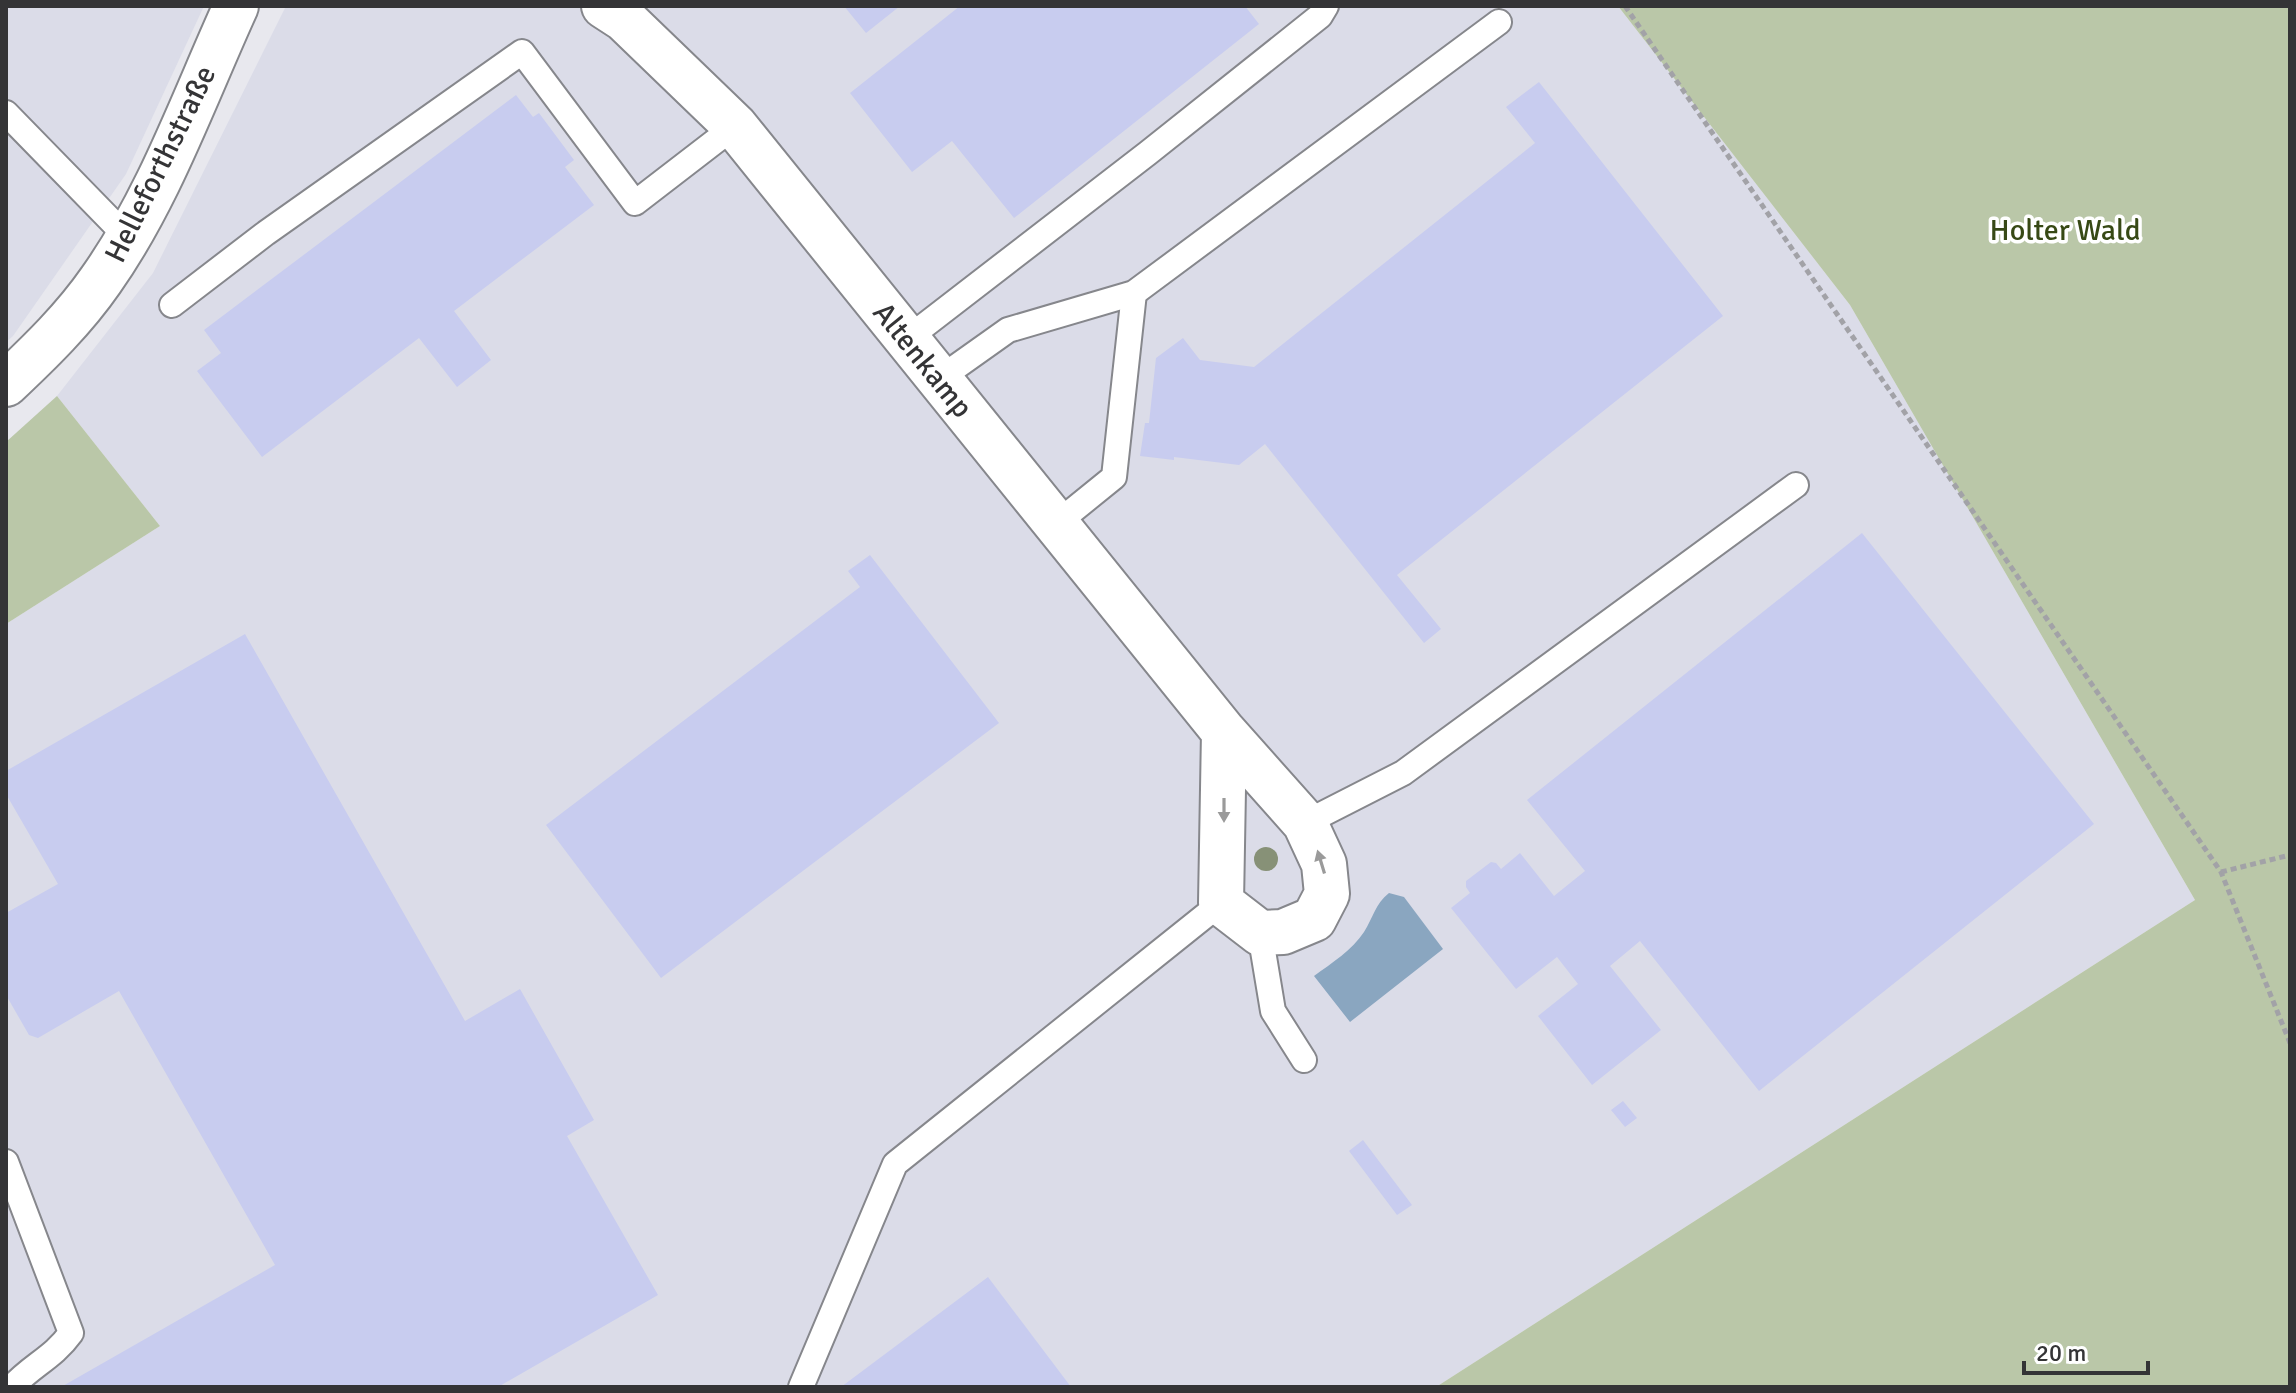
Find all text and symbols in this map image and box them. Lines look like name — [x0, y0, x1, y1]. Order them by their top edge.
street label: Helleforthstraße — [97, 60, 224, 269]
park label: Holter Wald — [1989, 212, 2141, 249]
street label: Altenkamp — [865, 295, 980, 426]
one-way arrow — [1217, 798, 1230, 823]
one-way arrow — [1314, 850, 1327, 874]
scale bar — [2024, 1325, 2148, 1375]
text: 20 m — [2036, 1338, 2086, 1368]

